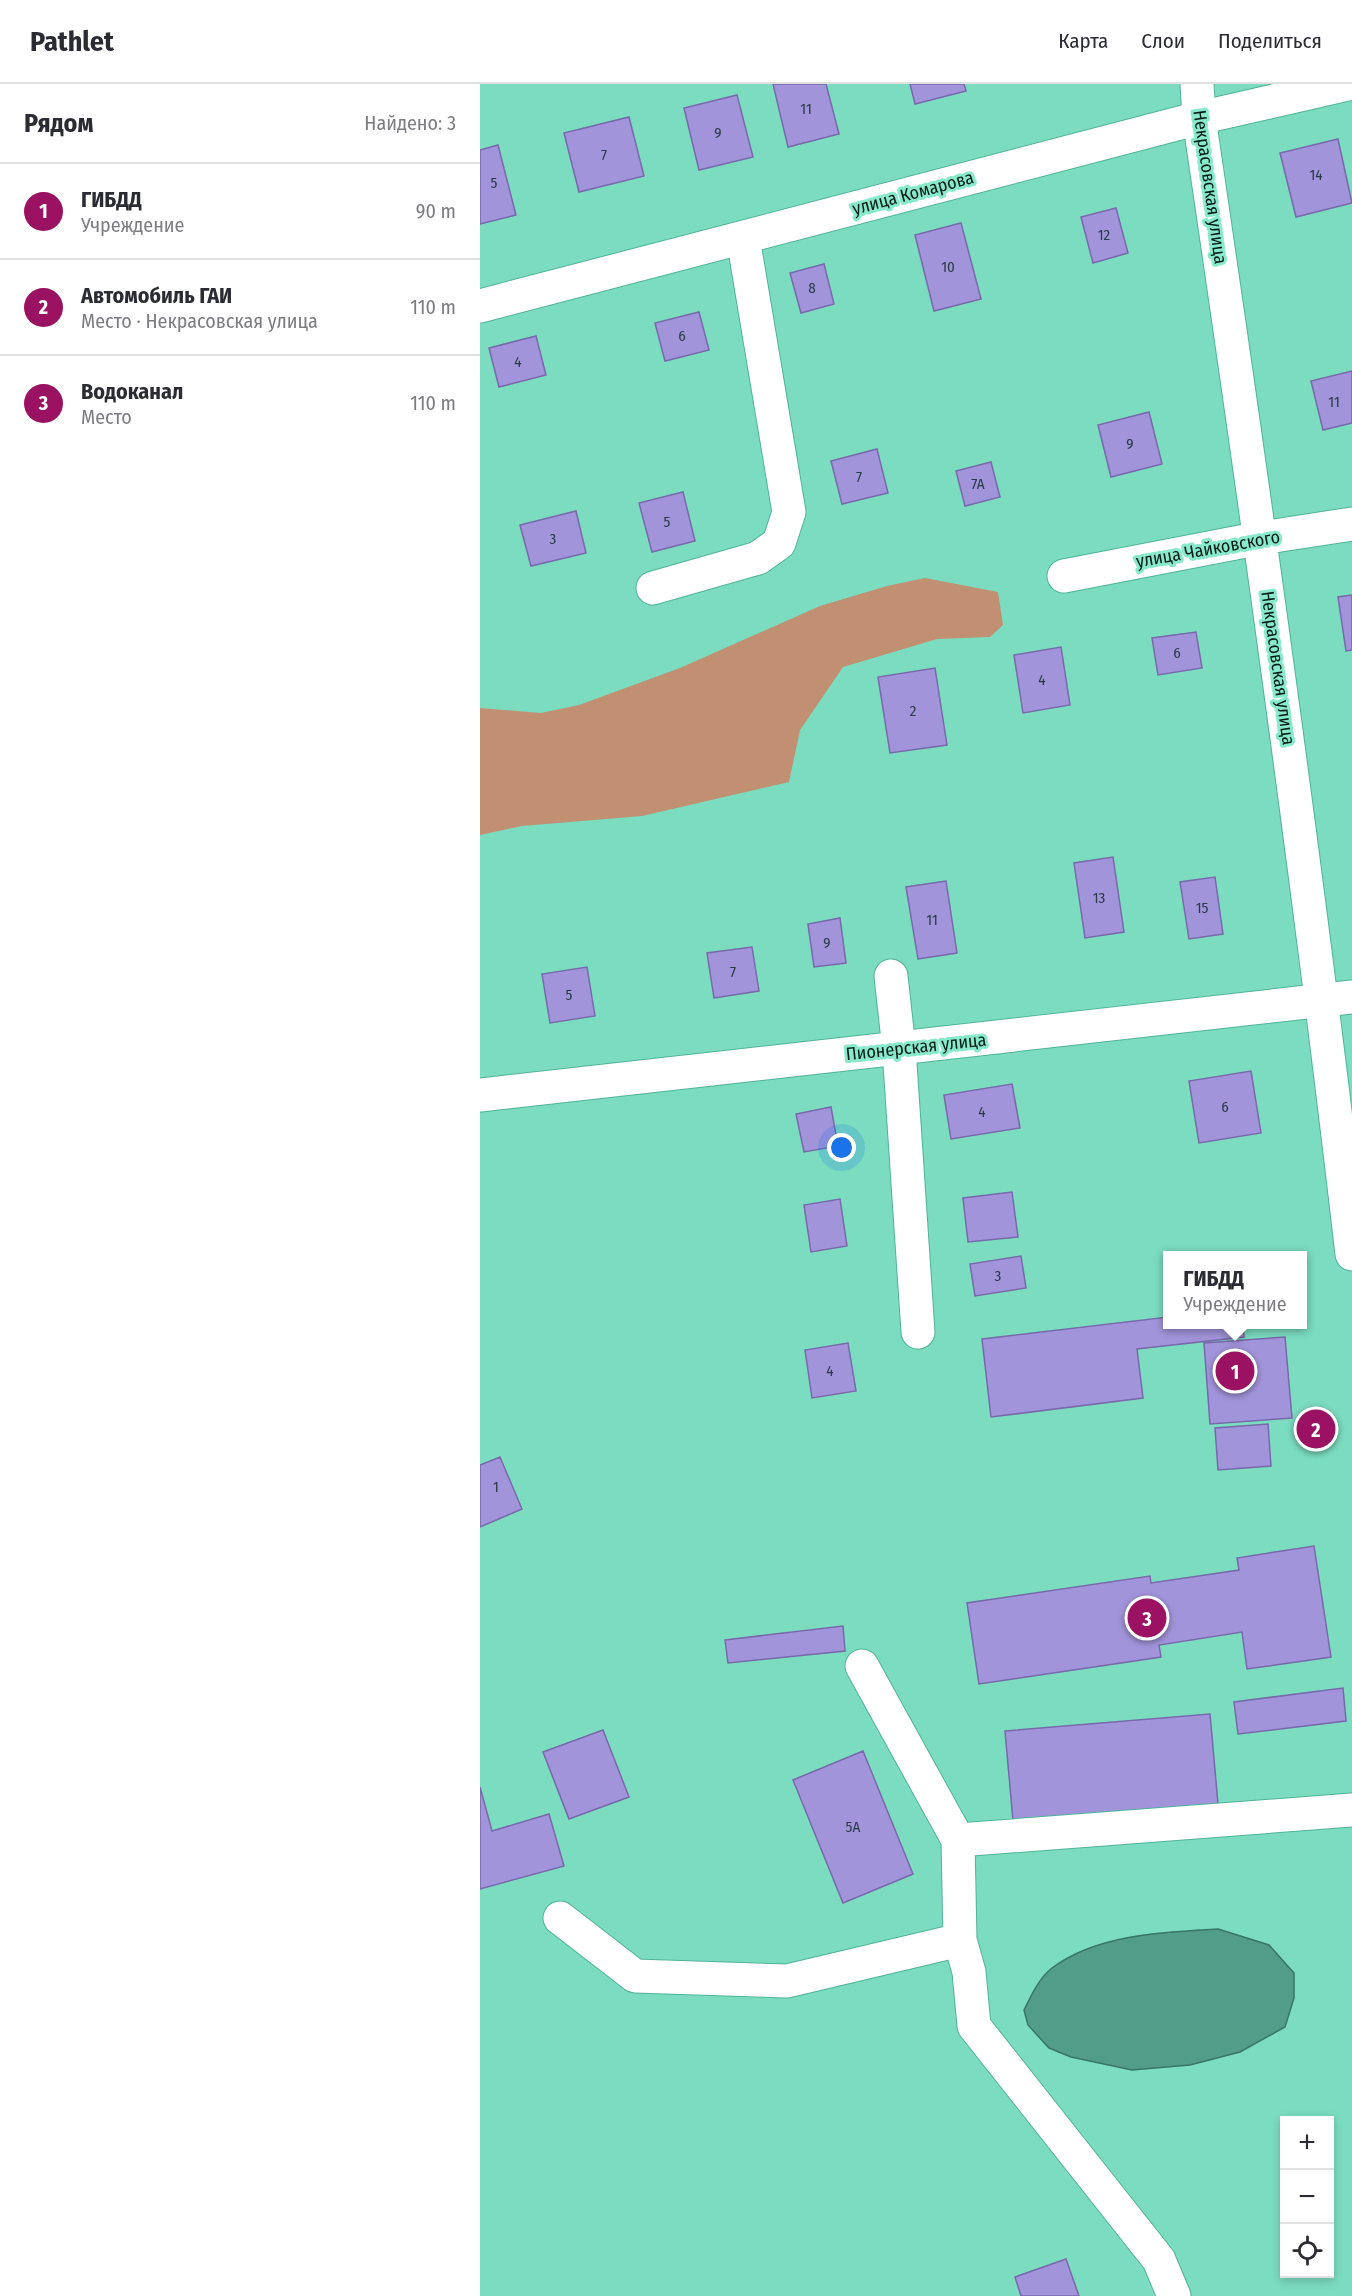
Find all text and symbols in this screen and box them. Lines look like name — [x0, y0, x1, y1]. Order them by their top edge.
text: Pathlet — [30, 25, 114, 58]
text: Карта — [1058, 28, 1108, 54]
text: Слои — [1141, 28, 1185, 54]
text: Поделиться — [1218, 28, 1322, 54]
house number: 11 — [800, 100, 812, 118]
text: Рядом — [24, 108, 93, 139]
street label: Некрасовская улица — [1188, 109, 1232, 266]
text: Найдено: 3 — [364, 111, 456, 135]
house number: 9 — [714, 124, 722, 142]
house number: 7 — [601, 146, 607, 164]
street label: улица Комарова — [850, 166, 976, 220]
house number: 14 — [1309, 166, 1323, 184]
house number: 5 — [491, 174, 498, 192]
text: ГИБДД — [81, 186, 142, 213]
text: 1 — [39, 199, 48, 223]
text: 90 m — [416, 199, 456, 223]
text: Учреждение — [81, 213, 184, 237]
house number: 12 — [1098, 226, 1111, 244]
house number: 10 — [941, 258, 955, 276]
house number: 8 — [808, 279, 816, 297]
text: Автомобиль ГАИ — [81, 282, 232, 309]
text: 2 — [39, 295, 48, 319]
text: 110 m — [410, 295, 456, 319]
text: Место · Некрасовская улица — [81, 309, 318, 333]
house number: 6 — [678, 327, 686, 345]
house number: 4 — [514, 353, 522, 371]
text: Водоканал — [81, 378, 183, 405]
text: 3 — [39, 391, 48, 415]
text: 110 m — [410, 391, 456, 415]
house number: 11 — [1328, 393, 1340, 411]
text: Место — [81, 405, 132, 429]
house number: 9 — [1126, 435, 1134, 453]
house number: 7 — [856, 468, 862, 486]
house number: 7А — [971, 475, 985, 493]
house number: 5 — [664, 513, 671, 531]
street label: улица Чайковского — [1134, 526, 1282, 572]
house number: 3 — [550, 530, 557, 548]
street label: Некрасовская улица — [1256, 590, 1300, 747]
house number: 6 — [1173, 644, 1181, 662]
house number: 4 — [1038, 671, 1046, 689]
house number: 2 — [910, 702, 917, 720]
house number: 13 — [1093, 889, 1106, 907]
house number: 15 — [1196, 899, 1208, 917]
house number: 11 — [926, 911, 938, 929]
house number: 9 — [823, 934, 831, 952]
house number: 7 — [730, 963, 736, 981]
house number: 5 — [566, 986, 573, 1004]
street label: Пионерская улица — [845, 1029, 987, 1065]
house number: 6 — [1221, 1098, 1229, 1116]
house number: 4 — [978, 1103, 986, 1121]
your location — [827, 1133, 856, 1162]
popup — [1163, 1251, 1307, 1329]
text: ГИБДД — [1183, 1265, 1244, 1292]
house number: 3 — [995, 1267, 1002, 1285]
text: Учреждение — [1183, 1292, 1287, 1316]
pin: 1 — [1216, 1348, 1254, 1394]
house number: 4 — [826, 1362, 834, 1380]
pin: 2 — [1296, 1406, 1336, 1452]
house number: 1 — [493, 1478, 499, 1496]
pin: 3 — [1128, 1596, 1166, 1640]
house number: 5А — [846, 1818, 860, 1836]
map controls — [1280, 2116, 1334, 2278]
button: + — [1280, 2116, 1334, 2170]
button: − — [1280, 2170, 1334, 2224]
button: locate — [1280, 2224, 1334, 2278]

